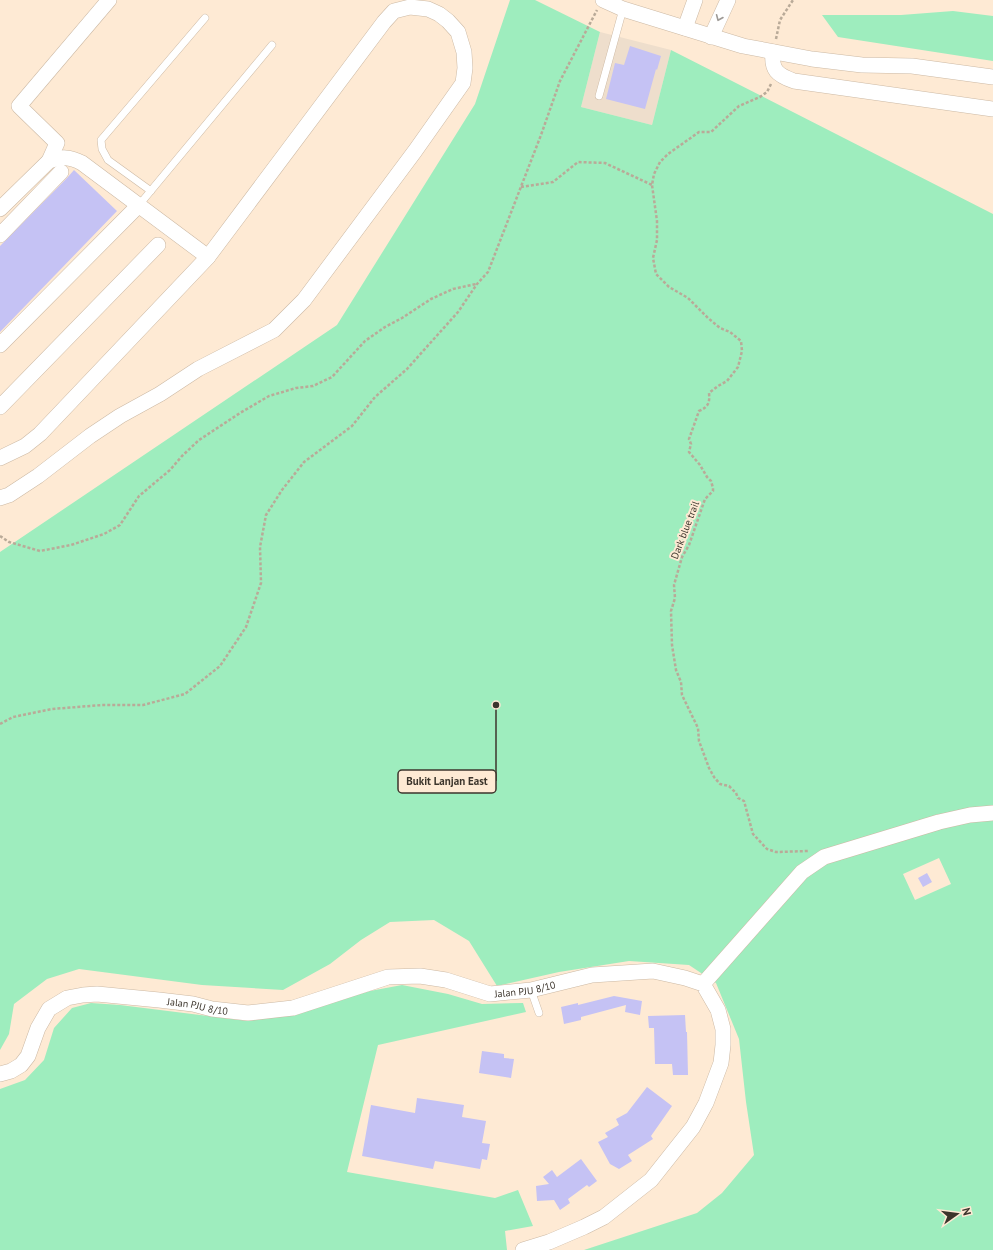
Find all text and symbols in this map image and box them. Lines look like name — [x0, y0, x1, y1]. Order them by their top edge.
one-way arrow — [716, 15, 724, 22]
street label: Dark blue trail — [668, 499, 702, 561]
callout: Bukit Lanjan East — [398, 770, 496, 793]
text: Bukit Lanjan East — [406, 774, 488, 788]
street label: Jalan PJU 8/10 — [493, 978, 557, 1000]
street label: Jalan PJU 8/10 — [166, 994, 229, 1017]
north arrow — [937, 1194, 977, 1234]
text: N — [959, 1206, 974, 1217]

